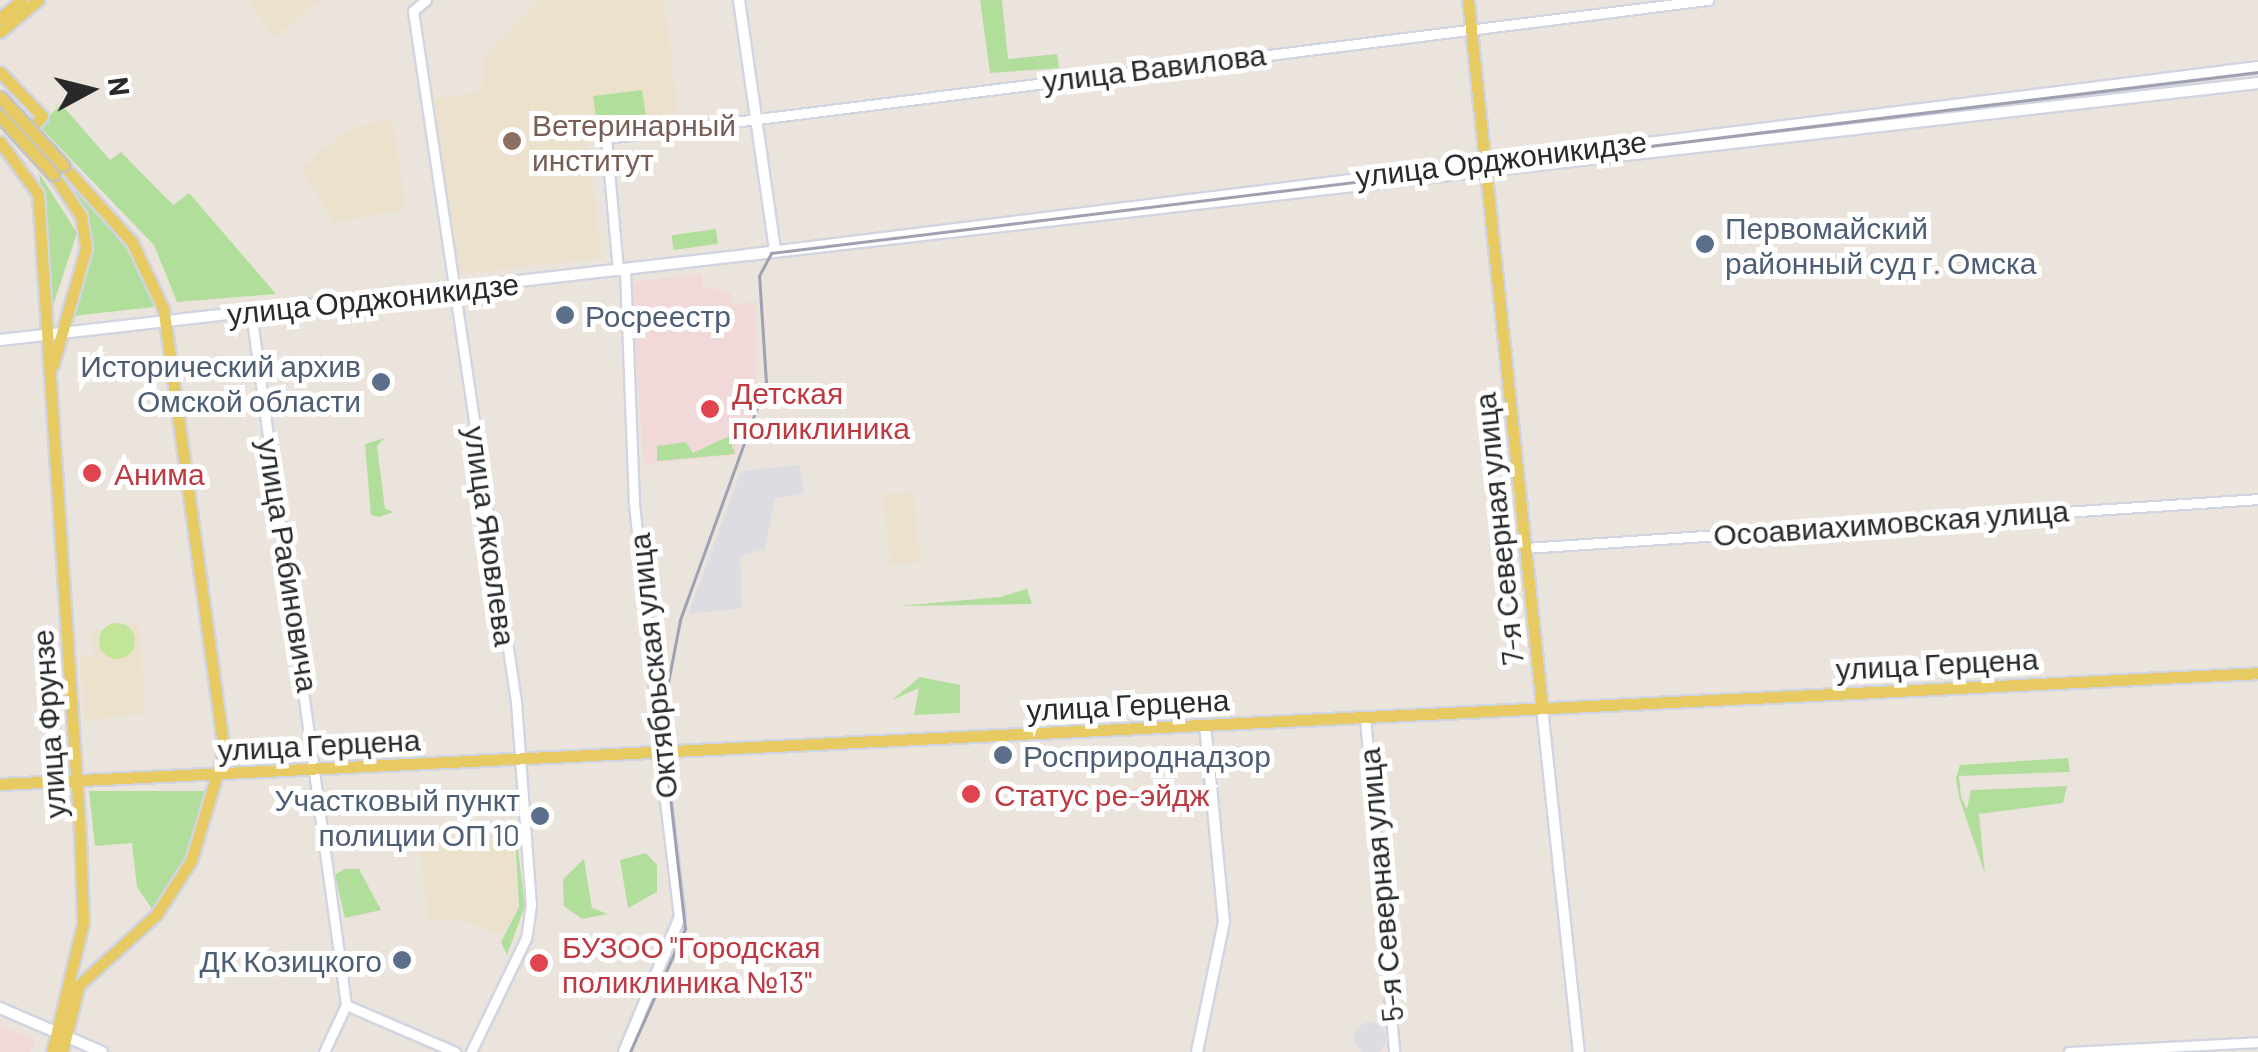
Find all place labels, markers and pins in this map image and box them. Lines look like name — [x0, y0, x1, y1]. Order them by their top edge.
place label: Ветеринарный институт — [532, 106, 736, 176]
marker: Ветеринарный институт — [501, 130, 523, 152]
place label: Первомайский районный суд г. Омска — [1725, 209, 2036, 280]
marker: Первомайский районный суд г. Омска — [1694, 233, 1716, 255]
place label: Росреестр — [585, 297, 731, 333]
marker: Росреестр — [554, 304, 576, 326]
place label: Исторический архив Омской области — [80, 347, 361, 418]
marker: Исторический архив Омской области — [370, 371, 392, 393]
place label: Детская поликлиника — [732, 374, 910, 444]
marker: Детская поликлиника — [697, 396, 723, 422]
place label: Анима — [114, 455, 205, 491]
marker: Анима — [79, 460, 105, 486]
place label: Росприроднадзор — [1023, 737, 1271, 773]
marker: Росприроднадзор — [992, 744, 1014, 766]
place label: Статус ре-эйдж — [994, 776, 1210, 812]
place label: Участковый пункт полиции ОП 10 — [274, 781, 520, 852]
marker: Статус ре-эйдж — [958, 781, 984, 807]
marker: Участковый пункт полиции ОП 10 — [529, 805, 551, 827]
place label: БУЗОО "Городская поликлиника №13" — [562, 928, 821, 998]
place label: ДК Козицкого — [200, 942, 382, 978]
marker: ДК Козицкого — [391, 949, 413, 971]
marker: БУЗОО "Городская поликлиника №13" — [526, 950, 552, 976]

